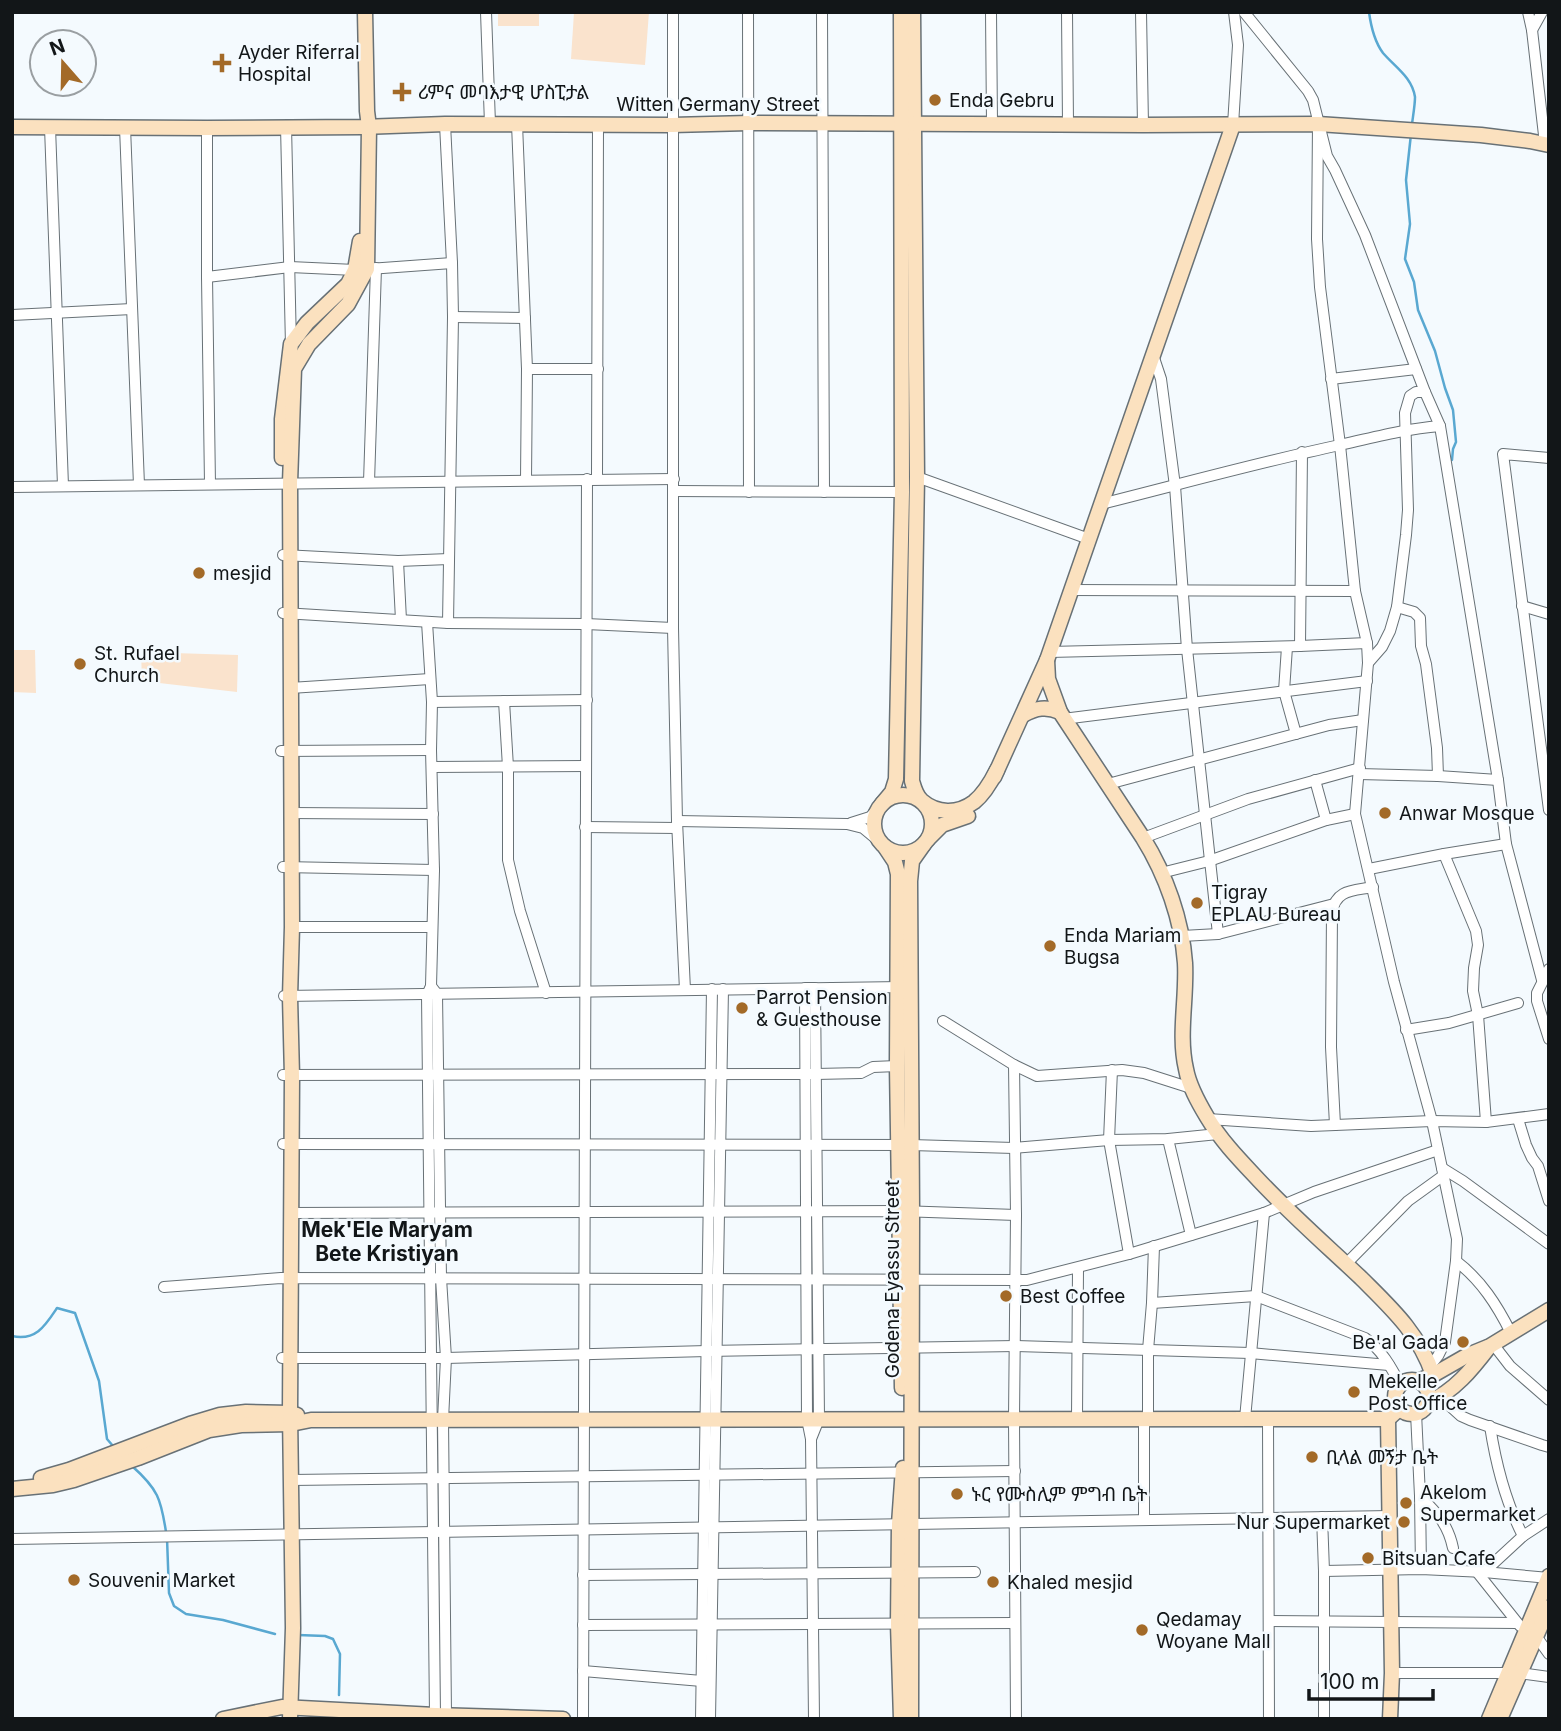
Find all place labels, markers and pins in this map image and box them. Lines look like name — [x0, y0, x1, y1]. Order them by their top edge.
place label: Ayder Riferral Hospital — [238, 41, 360, 86]
marker: Ayder Riferral Hospital — [212, 53, 232, 73]
place label: ሪምና መባእታዊ ሆስፒታል — [418, 81, 590, 104]
marker: ሪምና መባእታዊ ሆስፒታል — [392, 82, 412, 102]
place label: Enda Gebru — [949, 89, 1055, 112]
marker: Enda Gebru — [927, 92, 943, 108]
place label: mesjid — [213, 562, 272, 585]
marker: mesjid — [191, 565, 207, 581]
place label: St. Rufael Church — [94, 642, 180, 687]
marker: St. Rufael Church — [72, 656, 88, 672]
place label: Anwar Mosque — [1399, 802, 1535, 825]
marker: Anwar Mosque — [1377, 805, 1393, 821]
place label: Tigray EPLAU Bureau — [1211, 881, 1341, 926]
marker: Tigray EPLAU Bureau — [1189, 895, 1205, 911]
place label: Enda Mariam Bugsa — [1064, 924, 1182, 969]
marker: Enda Mariam Bugsa — [1042, 938, 1058, 954]
place label: Parrot Pension & Guesthouse — [756, 986, 888, 1031]
marker: Parrot Pension & Guesthouse — [734, 1000, 750, 1016]
place label: Best Coffee — [1020, 1285, 1125, 1308]
marker: Best Coffee — [998, 1288, 1014, 1304]
place label: Be'al Gada — [1352, 1331, 1449, 1354]
marker: Be'al Gada — [1455, 1334, 1471, 1350]
place label: Mekelle Post Office — [1368, 1370, 1467, 1415]
marker: Mekelle Post Office — [1346, 1384, 1362, 1400]
place label: ቢላል መኝታ ቤት — [1326, 1446, 1439, 1469]
marker: ቢላል መኝታ ቤት — [1304, 1449, 1320, 1465]
place label: Akelom Supermarket — [1420, 1481, 1536, 1526]
place label: ኑር የሙስሊም ምግብ ቤት — [971, 1483, 1148, 1506]
marker: ኑር የሙስሊም ምግብ ቤት — [949, 1486, 965, 1502]
marker: Akelom Supermarket — [1398, 1495, 1414, 1511]
place label: Nur Supermarket — [1236, 1511, 1390, 1534]
marker: Nur Supermarket — [1396, 1514, 1412, 1530]
place label: Bitsuan Cafe — [1382, 1547, 1496, 1570]
marker: Bitsuan Cafe — [1360, 1550, 1376, 1566]
place label: Souvenir Market — [88, 1569, 235, 1592]
place label: Khaled mesjid — [1007, 1571, 1133, 1594]
marker: Souvenir Market — [66, 1572, 82, 1588]
marker: Khaled mesjid — [985, 1574, 1001, 1590]
place label: Qedamay Woyane Mall — [1156, 1608, 1271, 1653]
marker: Qedamay Woyane Mall — [1134, 1622, 1150, 1638]

